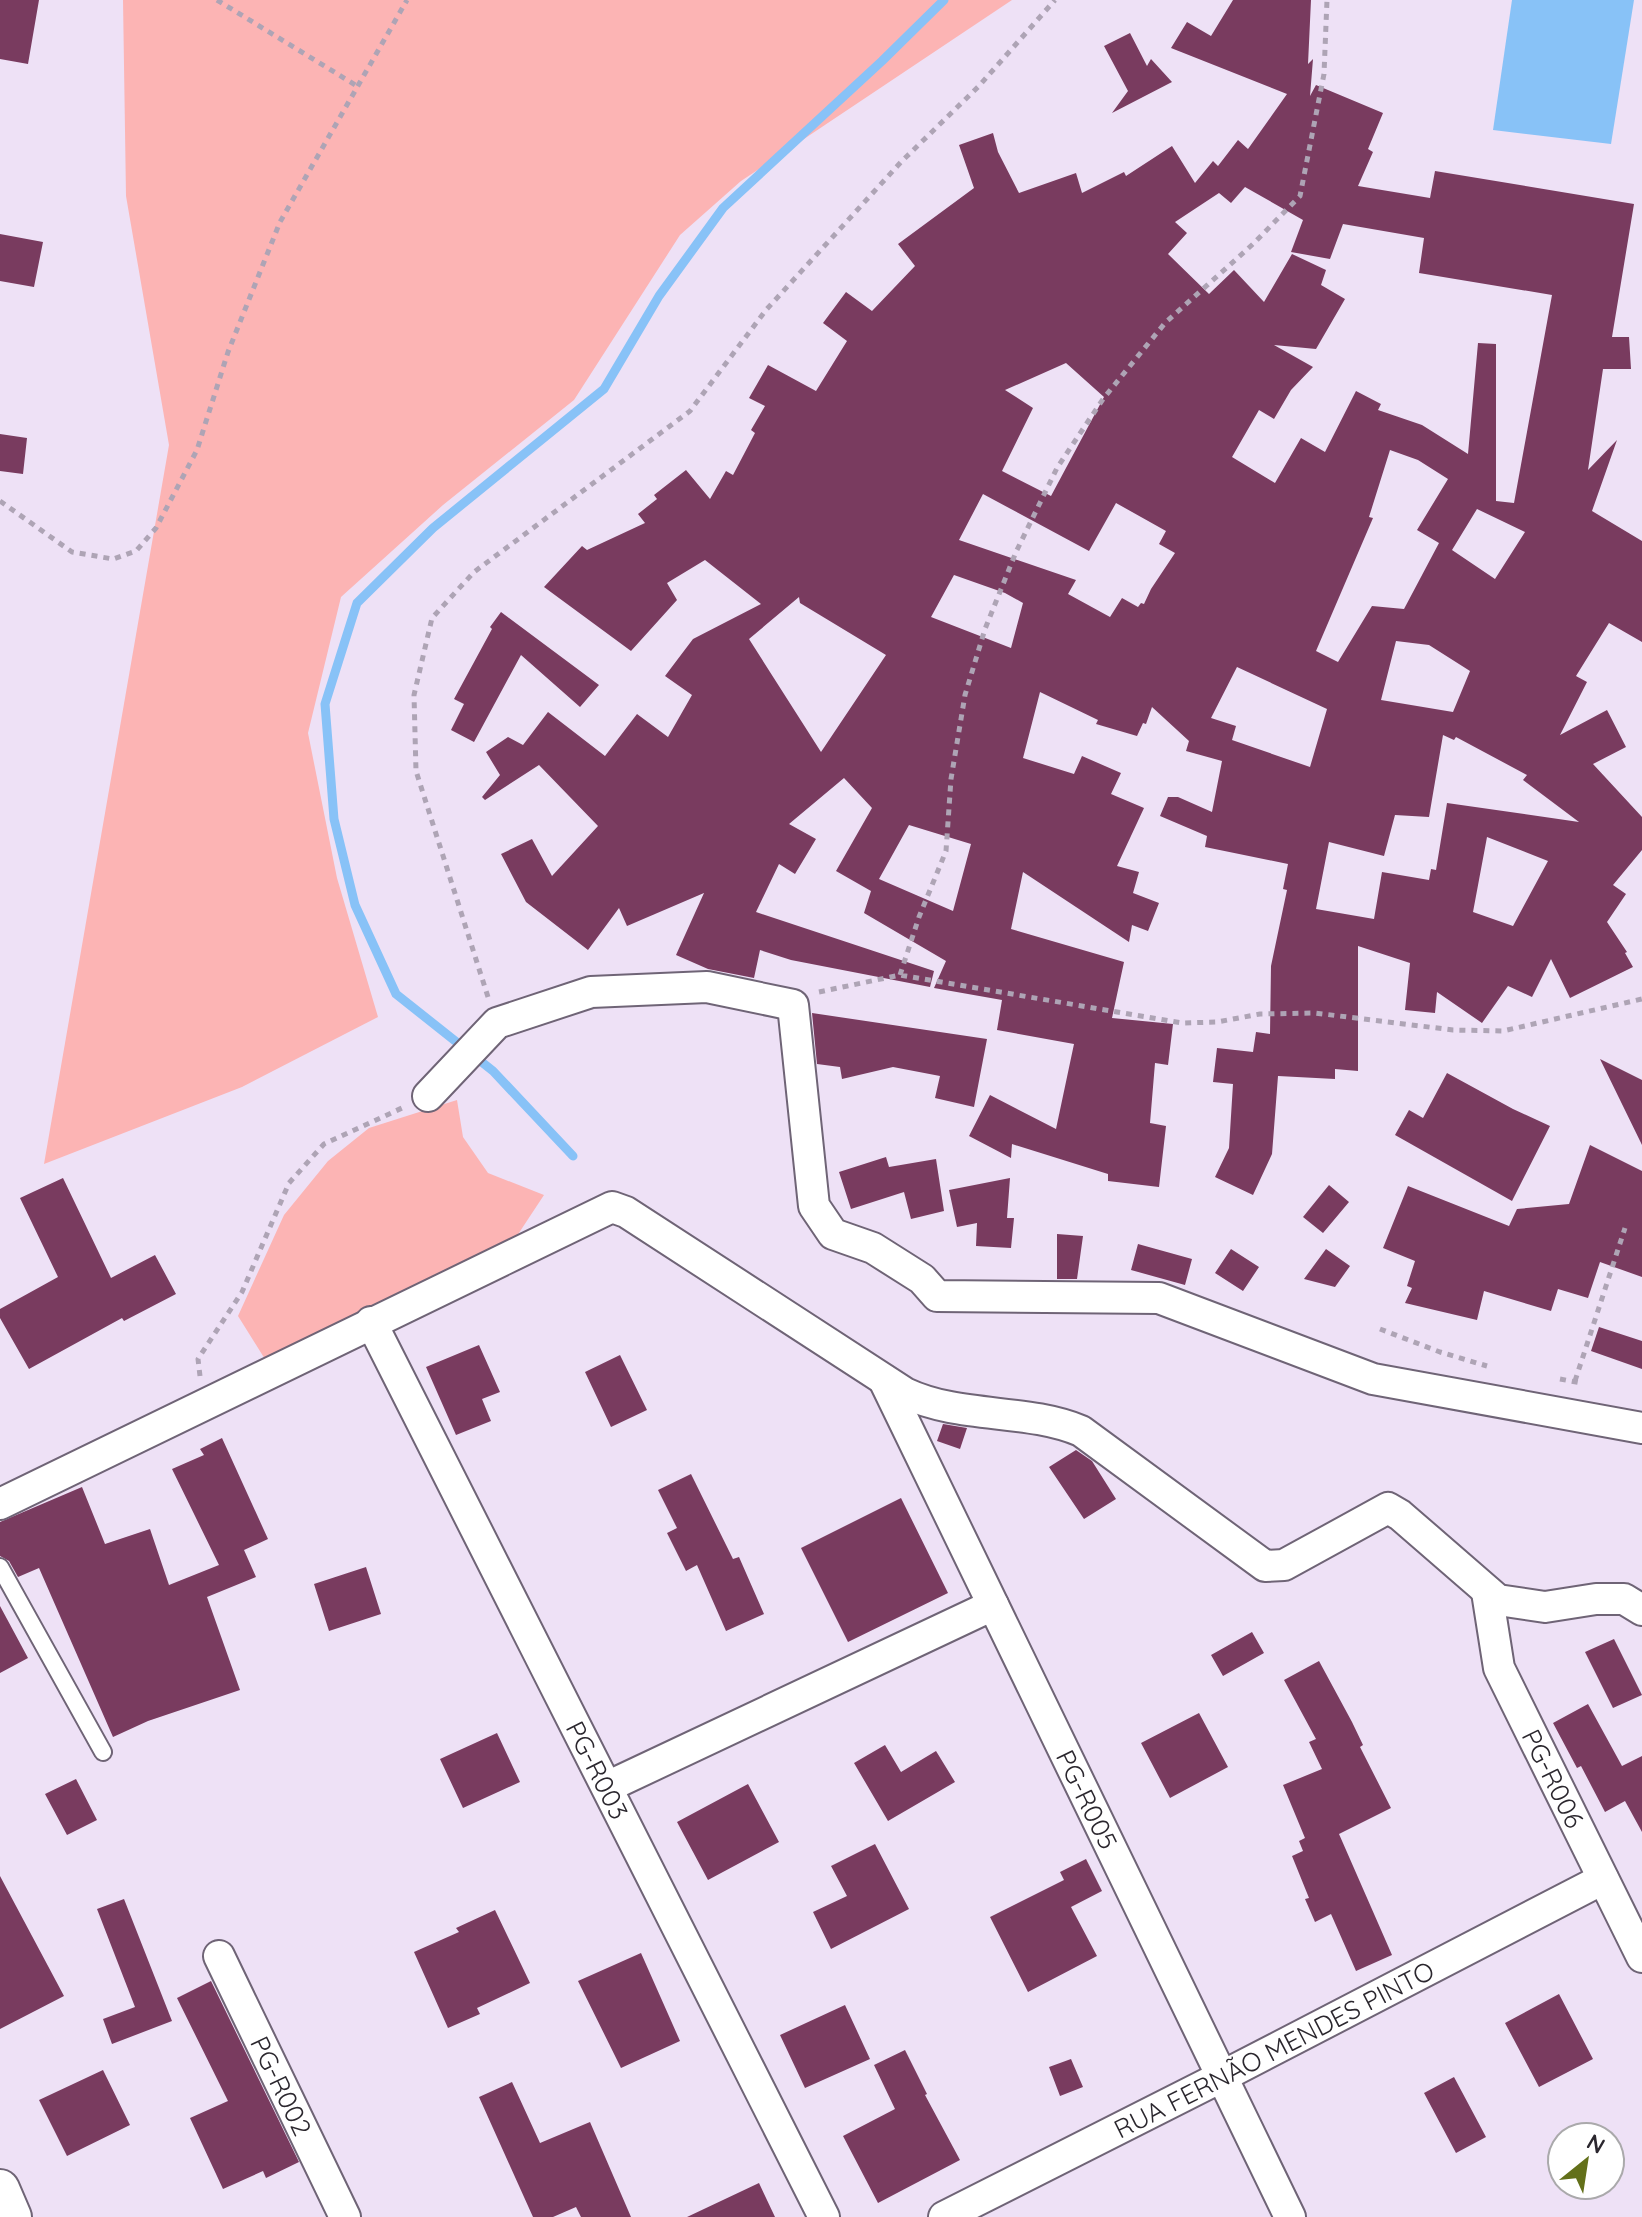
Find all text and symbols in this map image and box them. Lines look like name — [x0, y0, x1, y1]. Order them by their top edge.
street label: PG-R003 — [559, 1715, 636, 1825]
street label: PG-R006 — [1515, 1723, 1592, 1833]
street label: PG-R005 — [1049, 1744, 1125, 1854]
street label: RUA FERNÃO MENDES PINTO — [1108, 1953, 1439, 2145]
street label: PG-R002 — [244, 2031, 320, 2141]
north arrow — [1546, 2121, 1626, 2201]
text: N — [1582, 2128, 1610, 2160]

